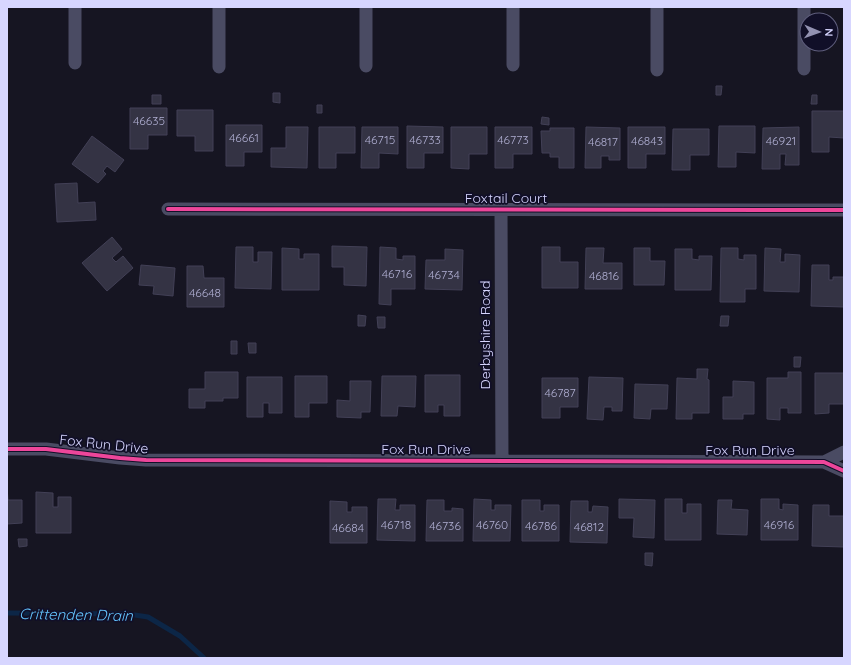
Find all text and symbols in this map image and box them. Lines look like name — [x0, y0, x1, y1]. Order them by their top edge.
north arrow — [799, 12, 839, 52]
text: N — [822, 28, 836, 37]
house number: 46635 — [133, 113, 165, 128]
house number: 46661 — [229, 130, 259, 145]
house number: 46715 — [365, 132, 395, 147]
house number: 46733 — [409, 132, 441, 147]
house number: 46773 — [497, 132, 529, 147]
house number: 46843 — [631, 133, 663, 148]
house number: 46921 — [766, 133, 796, 148]
house number: 46817 — [588, 134, 618, 149]
street label: Foxtail Court — [465, 189, 547, 207]
house number: 46716 — [382, 266, 413, 281]
house number: 46734 — [428, 267, 460, 282]
house number: 46816 — [589, 268, 620, 283]
street label: Derbyshire Road — [476, 281, 494, 389]
house number: 46648 — [189, 285, 221, 300]
house number: 46787 — [544, 385, 576, 400]
street label: Fox Run Drive — [59, 430, 149, 458]
street label: Fox Run Drive — [381, 440, 471, 458]
street label: Fox Run Drive — [705, 441, 795, 459]
house number: 46718 — [381, 517, 411, 532]
house number: 46760 — [476, 517, 508, 532]
house number: 46916 — [764, 517, 795, 532]
house number: 46736 — [429, 518, 461, 533]
house number: 46786 — [525, 518, 557, 533]
house number: 46812 — [574, 519, 605, 534]
house number: 46684 — [332, 520, 364, 535]
water label: Crittenden Drain — [19, 604, 133, 625]

